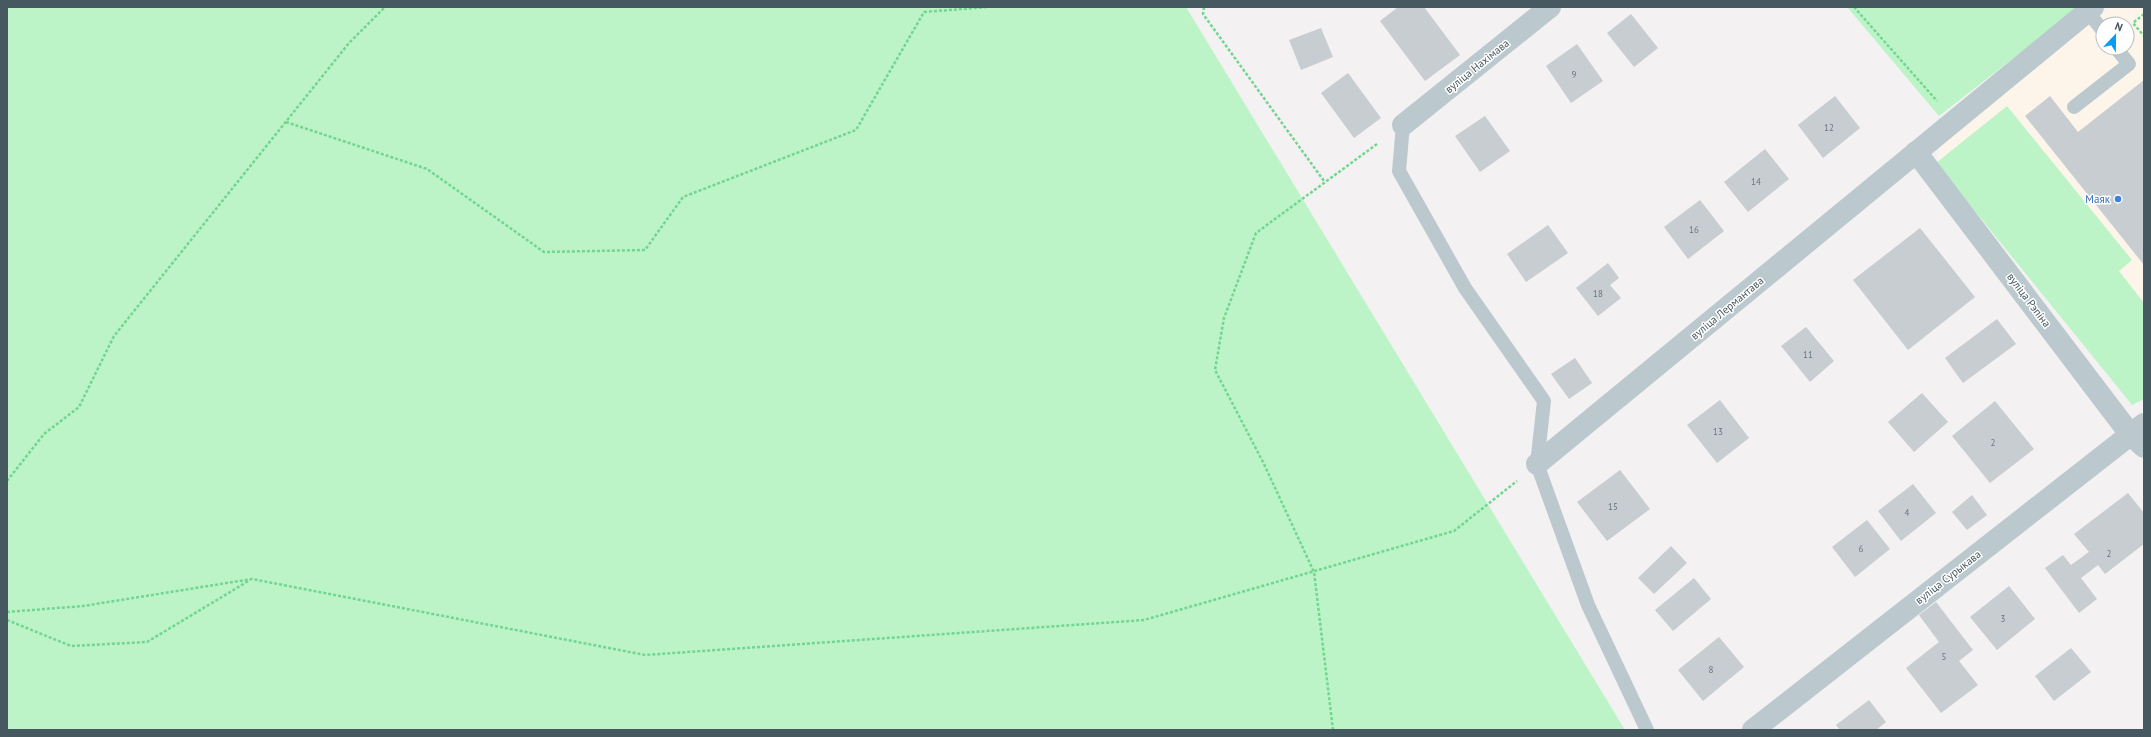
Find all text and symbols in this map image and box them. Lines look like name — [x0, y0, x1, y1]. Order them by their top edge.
north arrow — [2095, 16, 2135, 56]
text: N — [2113, 19, 2125, 35]
street label: вуліца Нахімава — [1442, 36, 1512, 96]
house number: 9 — [1572, 69, 1577, 80]
house number: 12 — [1824, 122, 1834, 133]
house number: 14 — [1751, 176, 1761, 187]
place label: Маяк — [2085, 192, 2111, 206]
marker: Маяк — [2113, 194, 2123, 204]
house number: 16 — [1689, 224, 1699, 235]
street label: вуліца Рэпіна — [2004, 270, 2054, 330]
street label: вуліца Лермантава — [1688, 273, 1766, 343]
house number: 18 — [1593, 288, 1603, 299]
house number: 11 — [1803, 349, 1813, 360]
house number: 13 — [1713, 426, 1723, 437]
house number: 2 — [1991, 437, 1996, 448]
house number: 15 — [1608, 501, 1618, 512]
house number: 4 — [1905, 507, 1910, 518]
house number: 6 — [1859, 543, 1864, 554]
street label: вуліца Сурыкава — [1912, 547, 1984, 607]
house number: 2 — [2107, 548, 2112, 559]
house number: 3 — [2001, 613, 2006, 624]
house number: 5 — [1942, 651, 1947, 662]
house number: 8 — [1709, 664, 1714, 675]

